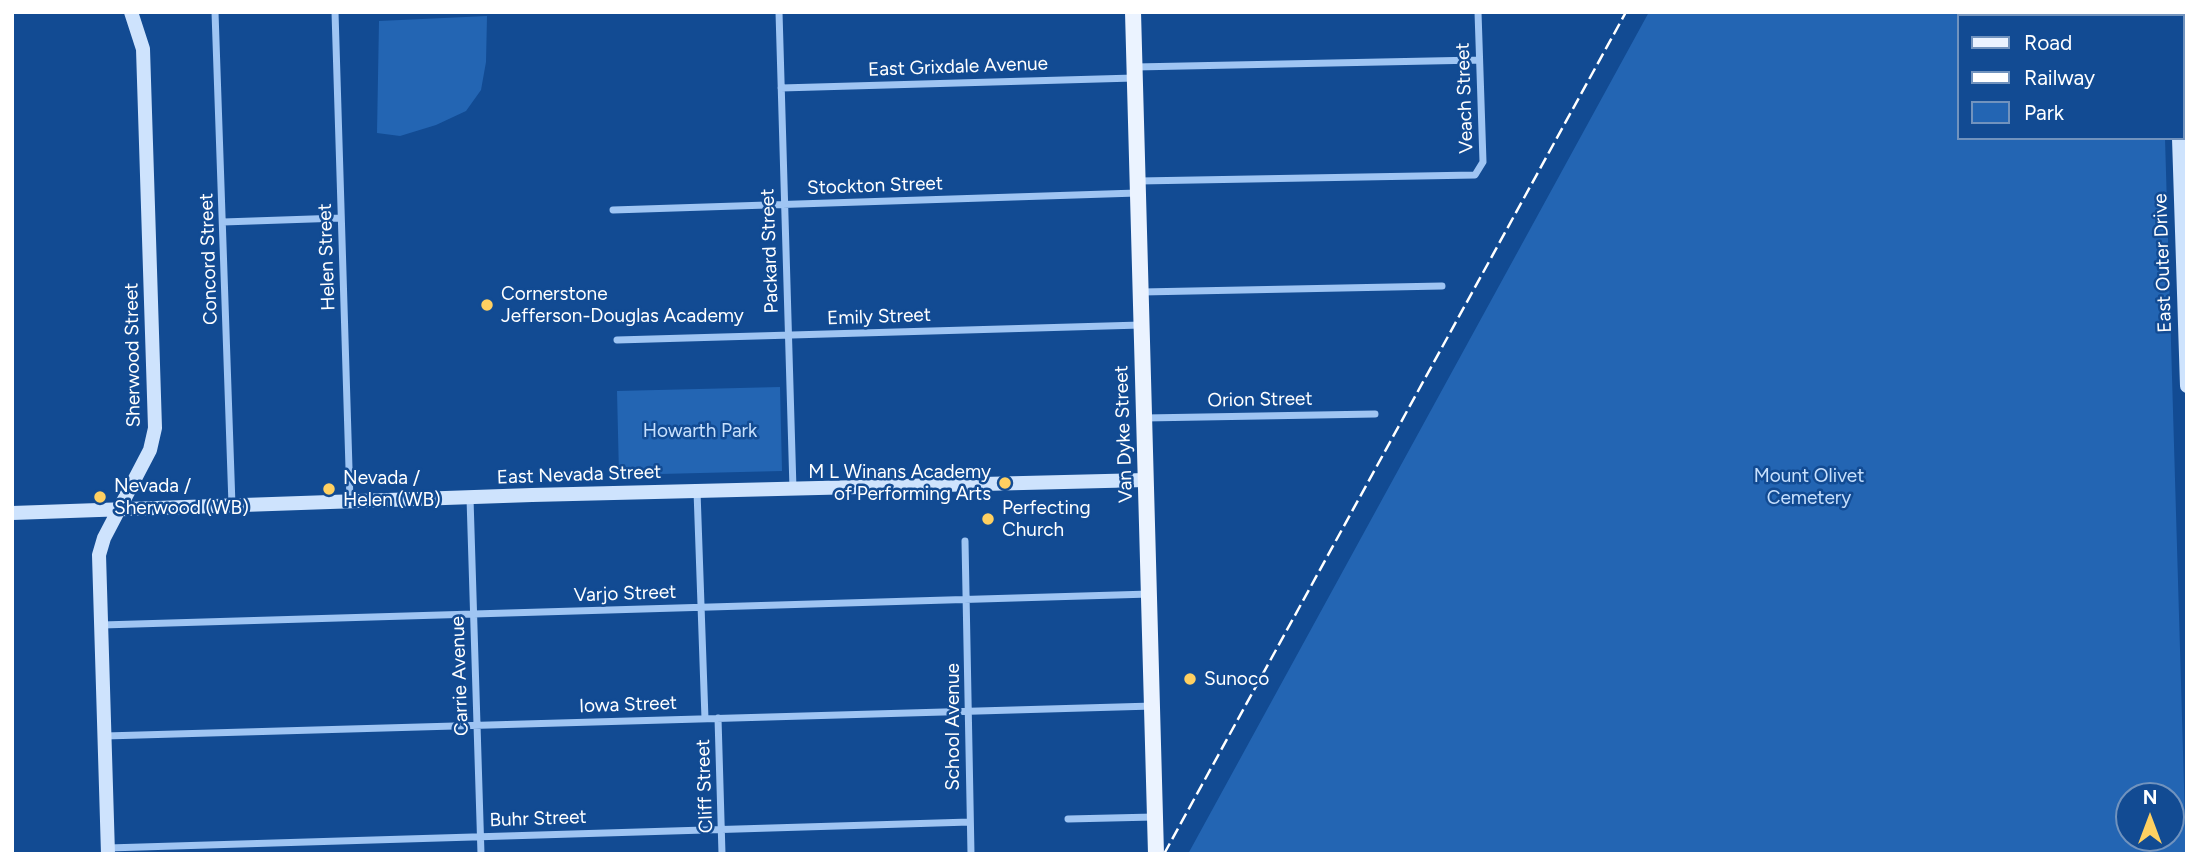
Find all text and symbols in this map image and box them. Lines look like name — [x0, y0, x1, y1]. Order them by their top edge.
legend — [1958, 14, 2185, 140]
text: Road — [2024, 30, 2072, 55]
street label: Veach Street — [1452, 42, 1478, 154]
street label: East Grixdale Avenue — [868, 52, 1048, 82]
text: Railway — [2024, 65, 2095, 90]
text: Park — [2024, 100, 2064, 125]
street label: Stockton Street — [807, 172, 943, 200]
street label: Packard Street — [756, 188, 784, 314]
street label: Concord Street — [195, 193, 223, 325]
street label: East Outer Drive — [2149, 193, 2177, 333]
street label: Helen Street — [314, 203, 340, 311]
street label: Sherwood Street — [120, 282, 146, 428]
place label: Cornerstone Jefferson-Douglas Academy — [501, 283, 744, 327]
marker: Cornerstone Jefferson-Douglas Academy — [479, 297, 495, 313]
street label: Emily Street — [827, 304, 931, 330]
street label: Van Dyke Street — [1110, 365, 1138, 503]
street label: Orion Street — [1207, 388, 1313, 412]
park label: Howarth Park — [643, 420, 757, 442]
street label: East Nevada Street — [496, 461, 662, 489]
place label: M L Winans Academy of Performing Arts — [808, 461, 991, 505]
park label: Mount Olivet Cemetery — [1754, 465, 1864, 509]
place label: Nevada / Helen (WB) — [343, 467, 441, 511]
place label: Nevada / Sherwood (WB) — [114, 475, 249, 519]
marker: M L Winans Academy of Performing Arts — [997, 475, 1013, 491]
marker: Nevada / Helen (WB) — [321, 481, 337, 497]
marker: Nevada / Sherwood (WB) — [92, 489, 108, 505]
place label: Perfecting Church — [1002, 497, 1091, 541]
marker: Perfecting Church — [980, 511, 996, 527]
street label: Varjo Street — [573, 581, 677, 607]
street label: Carrie Avenue — [447, 616, 473, 736]
street label: School Avenue — [942, 663, 964, 791]
place label: Sunoco — [1204, 668, 1269, 690]
marker: Sunoco — [1182, 671, 1198, 687]
street label: Iowa Street — [579, 692, 677, 718]
street label: Cliff Street — [692, 739, 718, 833]
north arrow — [2115, 782, 2185, 852]
text: N — [2143, 786, 2157, 809]
street label: Buhr Street — [489, 806, 587, 832]

